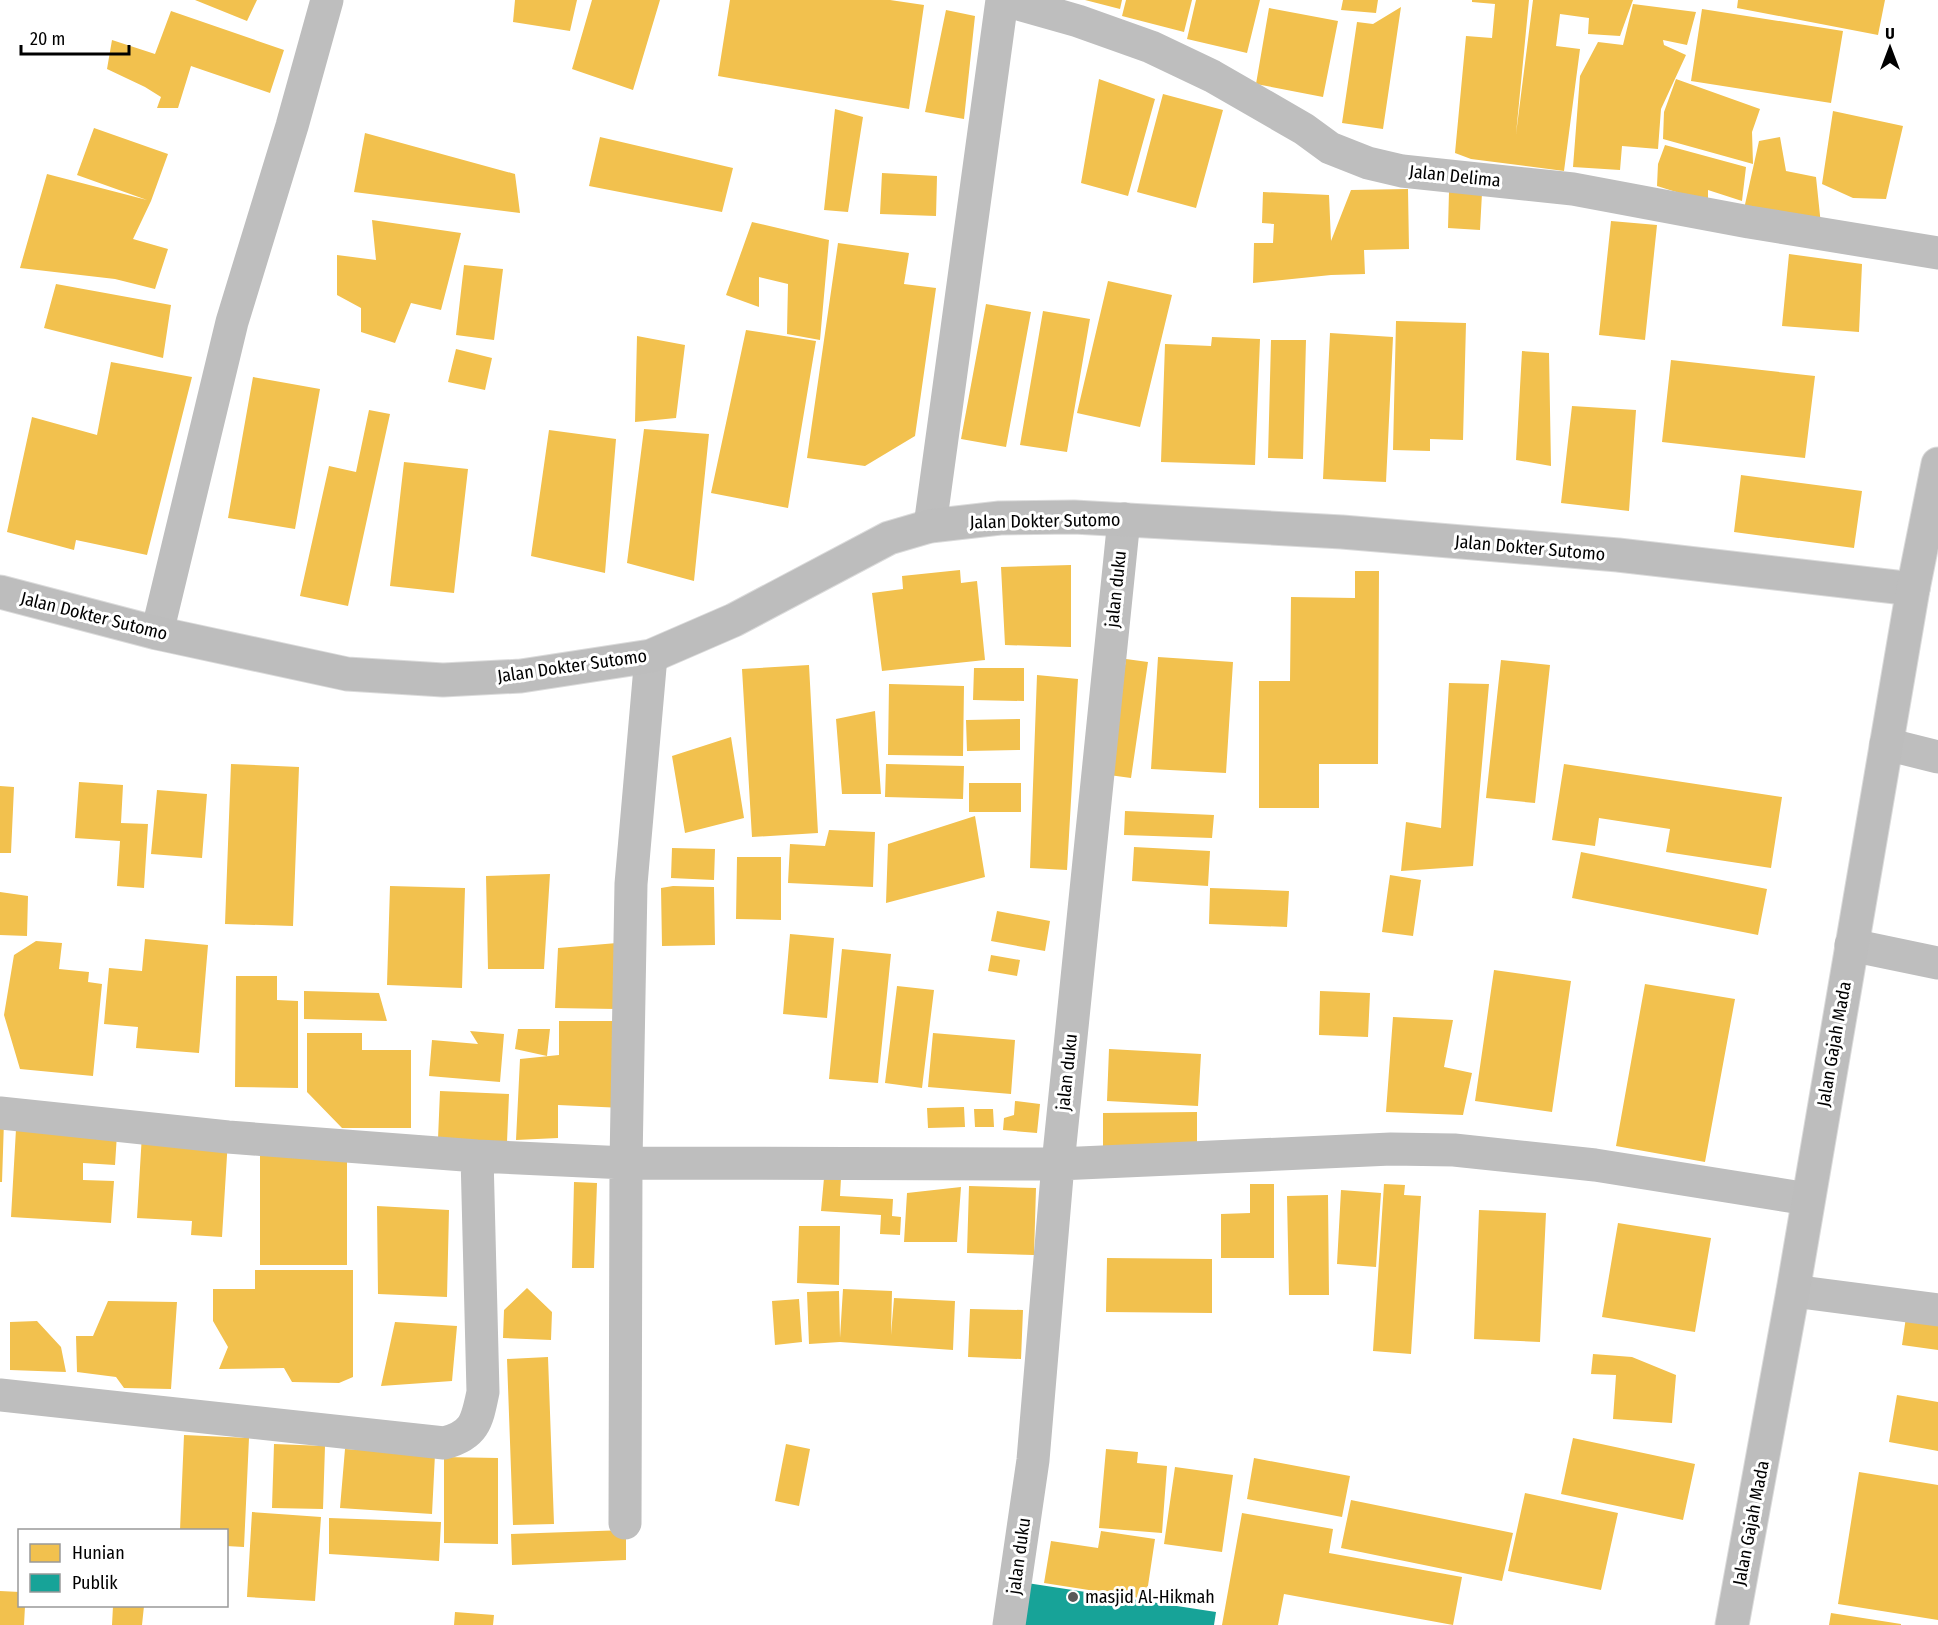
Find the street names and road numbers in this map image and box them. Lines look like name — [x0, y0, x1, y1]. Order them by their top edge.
street label: Jalan Delima — [1408, 160, 1502, 192]
street label: Jalan Dokter Sutomo — [969, 509, 1121, 533]
street label: Jalan Dokter Sutomo — [1454, 530, 1606, 566]
street label: jalan duku — [1101, 549, 1131, 629]
street label: Jalan Dokter Sutomo — [18, 587, 170, 645]
street label: Jalan Dokter Sutomo — [496, 645, 648, 687]
street label: Jalan Gajah Mada — [1812, 979, 1856, 1108]
street label: jalan duku — [1052, 1032, 1082, 1112]
street label: Jalan Gajah Mada — [1728, 1458, 1774, 1587]
street label: jalan duku — [1003, 1516, 1035, 1597]

